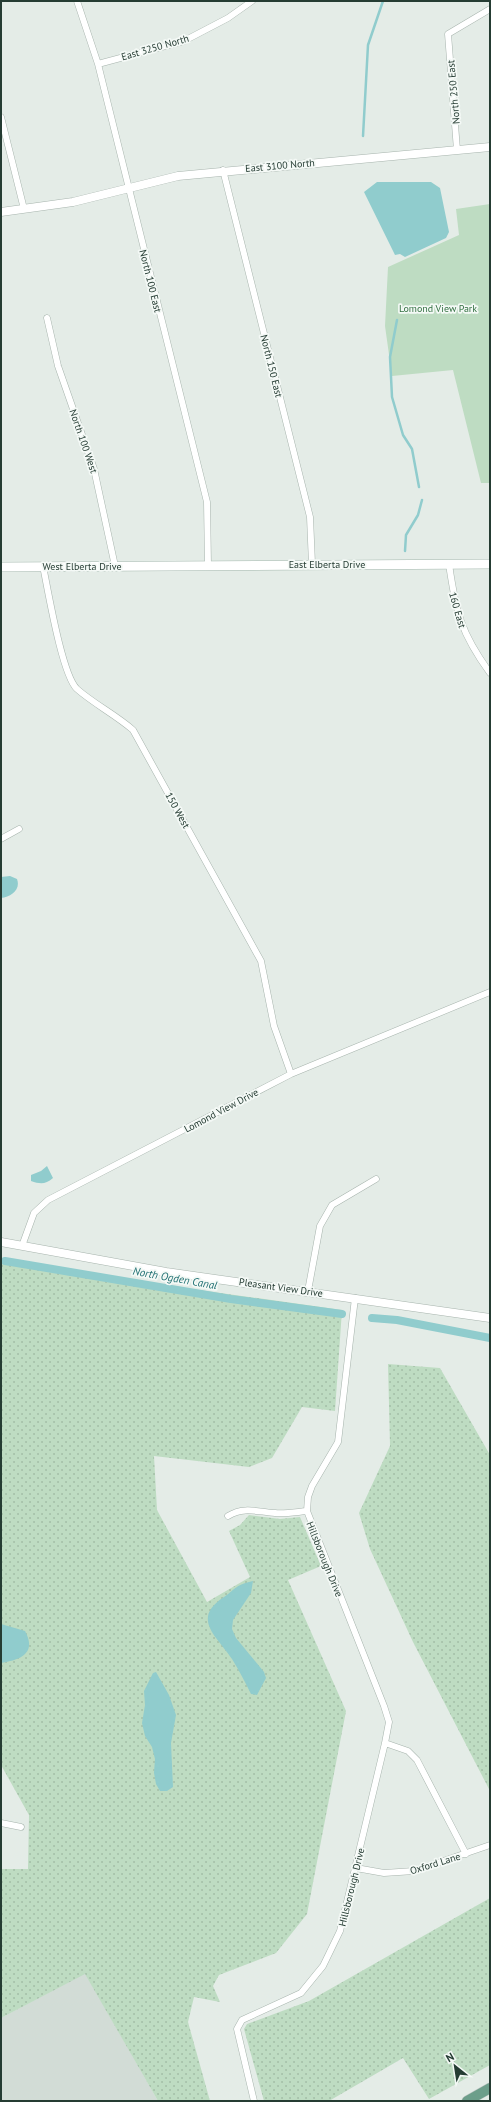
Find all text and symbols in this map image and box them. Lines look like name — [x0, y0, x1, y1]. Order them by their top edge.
street label: East 3250 North — [120, 32, 190, 63]
street label: North 250 East — [444, 59, 463, 125]
street label: East 3100 North — [245, 156, 315, 175]
street label: North 100 East — [136, 248, 165, 314]
park label: Lomond View Park — [399, 302, 477, 315]
street label: North 150 East — [257, 333, 286, 399]
street label: North 100 West — [67, 408, 101, 475]
street label: East Elberta Drive — [289, 558, 365, 571]
street label: West Elberta Drive — [42, 560, 122, 573]
street label: 160 East — [446, 591, 469, 630]
street label: 150 West — [162, 790, 193, 831]
street label: Lomond View Drive — [182, 1085, 261, 1135]
water label: North Ogden Canal — [132, 1264, 218, 1292]
street label: Pleasant View Drive — [238, 1275, 324, 1300]
street label: Hillsborough Drive — [303, 1520, 346, 1599]
street label: Hillsborough Drive — [335, 1847, 368, 1928]
street label: Oxford Lane — [408, 1850, 462, 1877]
north arrow — [435, 2046, 475, 2086]
text: N — [443, 2049, 457, 2065]

